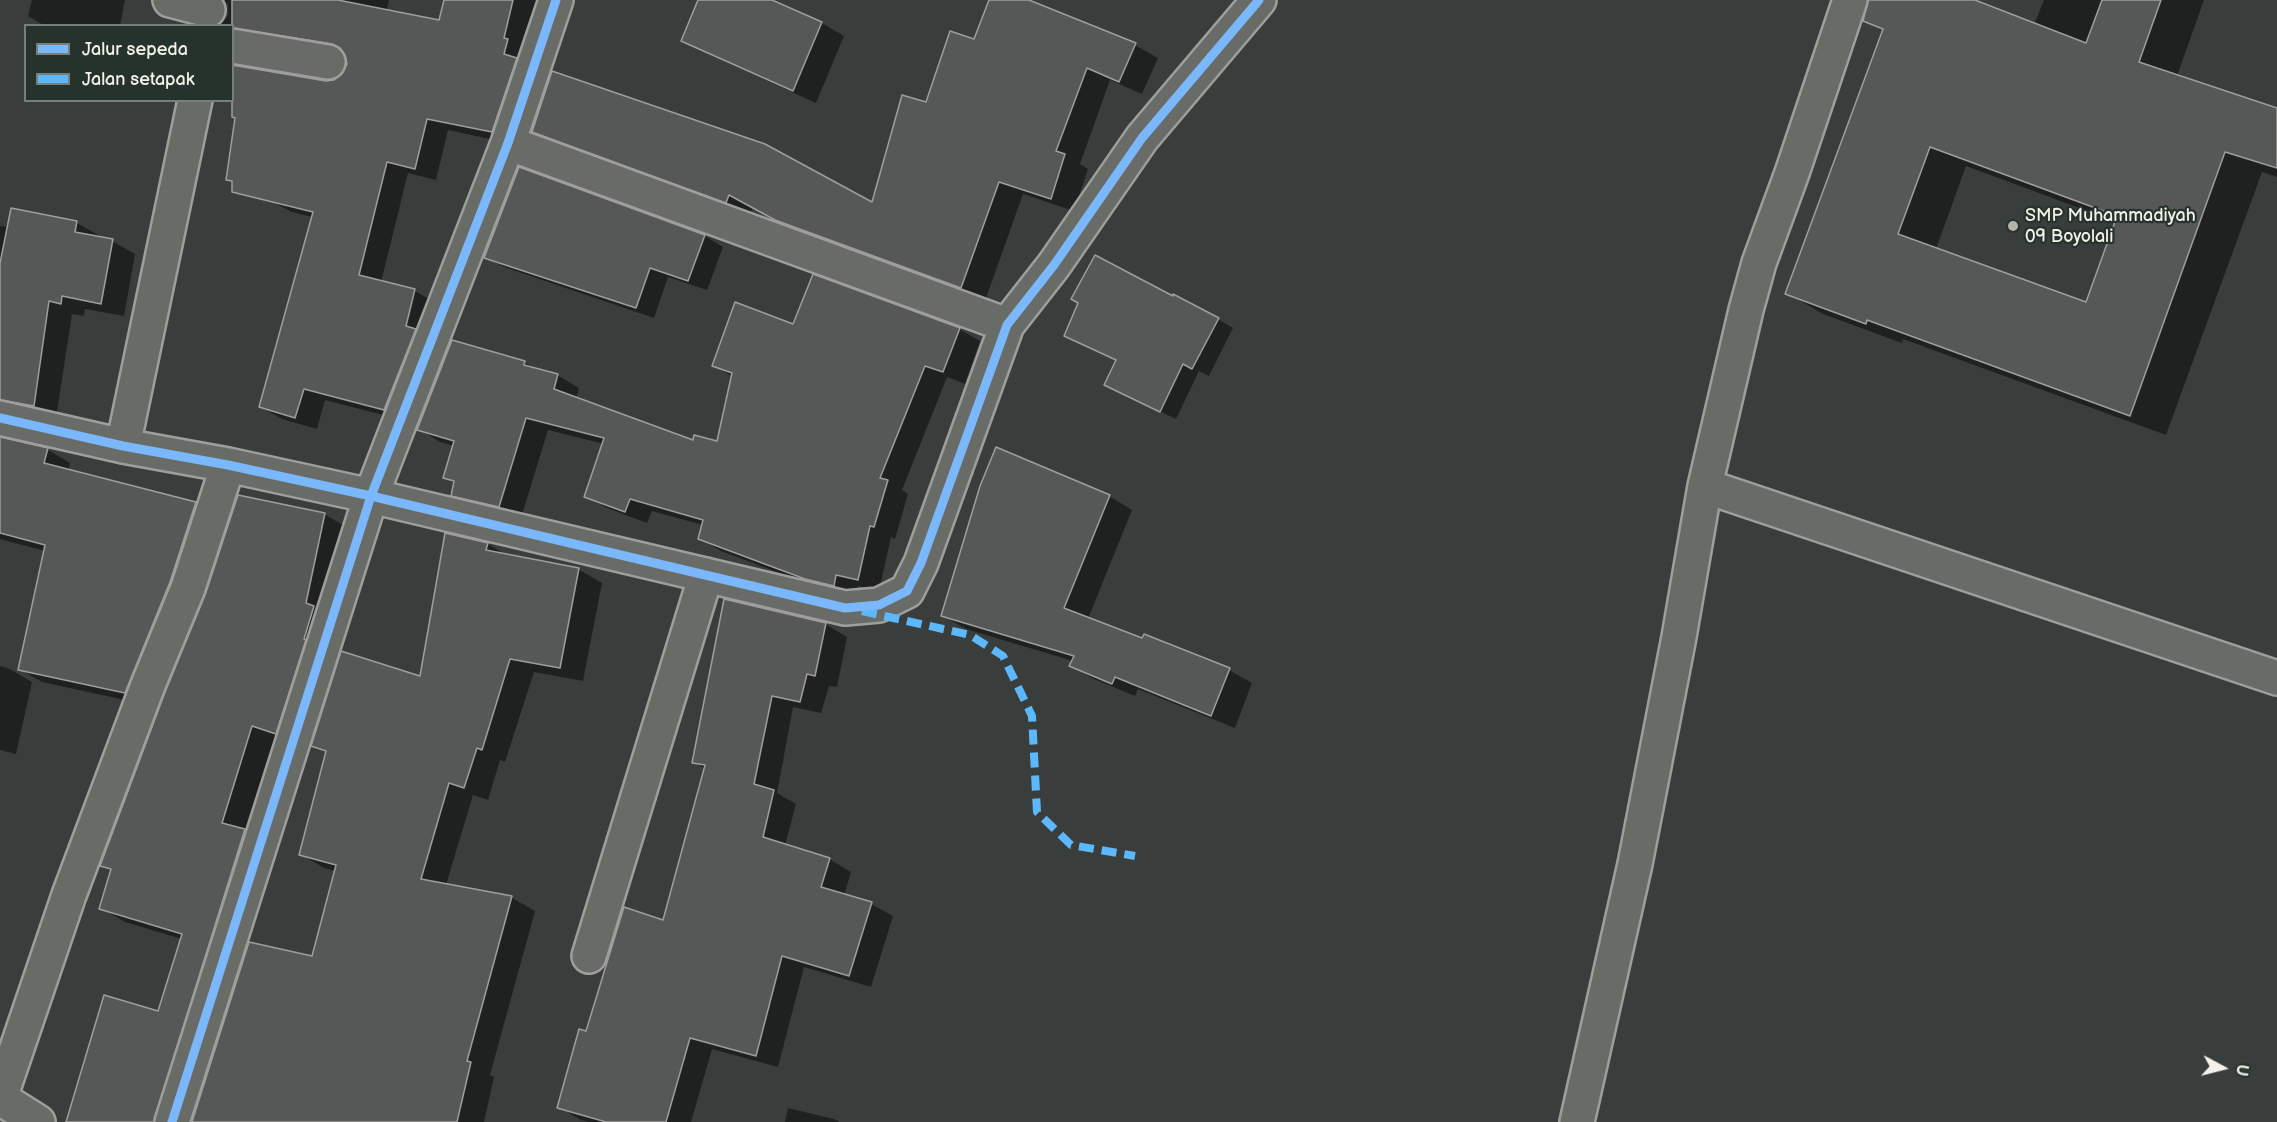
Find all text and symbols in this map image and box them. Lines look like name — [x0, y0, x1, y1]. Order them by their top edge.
legend — [24, 24, 234, 102]
text: Jalur sepeda — [82, 39, 188, 60]
text: Jalan setapak — [82, 69, 195, 90]
place label: SMP Muhammadiyah 09 Boyolali — [2025, 205, 2196, 248]
marker: SMP Muhammadiyah 09 Boyolali — [2006, 219, 2020, 233]
north arrow — [2193, 1038, 2253, 1098]
text: U — [2231, 1063, 2251, 1077]

